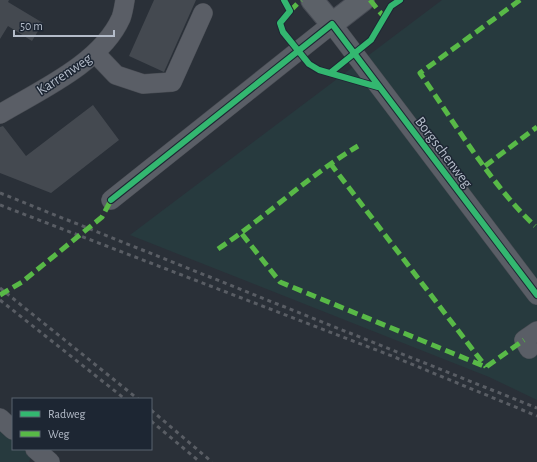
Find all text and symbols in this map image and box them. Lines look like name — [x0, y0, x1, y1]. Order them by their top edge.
scale bar — [14, 12, 114, 38]
text: 50 m — [20, 20, 43, 32]
street label: Karrenweg — [34, 50, 95, 98]
street label: Borgschenweg — [412, 114, 476, 191]
legend — [12, 398, 152, 450]
text: Radweg — [48, 408, 85, 420]
text: Weg — [48, 428, 70, 440]

